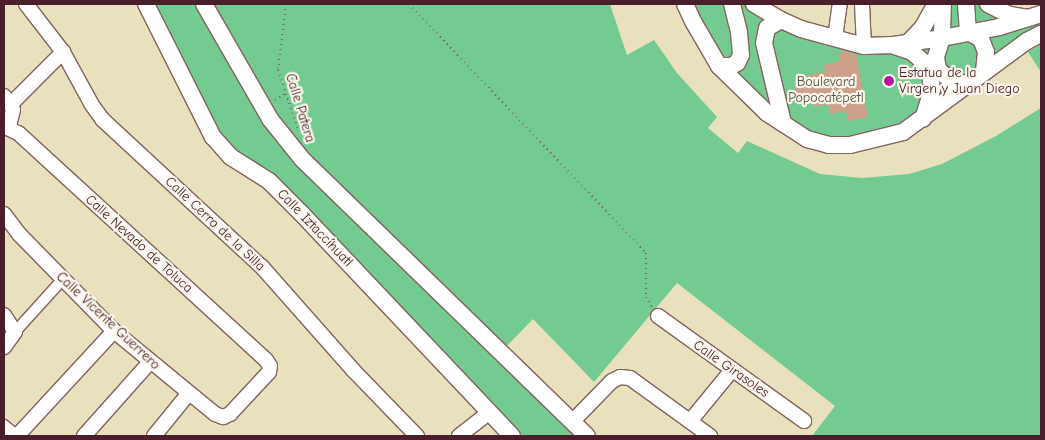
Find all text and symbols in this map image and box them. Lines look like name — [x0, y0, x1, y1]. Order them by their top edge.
place label: Estatua de la Virgen y Juan Diego — [899, 65, 1020, 98]
street label: Calle Patera — [282, 71, 318, 145]
park label: Boulevard Popocatépetl — [788, 74, 864, 106]
marker: Estatua de la Virgen y Juan Diego — [883, 75, 895, 87]
street label: Calle Cerro de la Silla — [162, 173, 268, 275]
street label: Calle Iztaccíhuatl — [274, 186, 356, 270]
street label: Calle Nevado de Toluca — [82, 191, 196, 297]
street label: Calle Vicente Guerrero — [53, 269, 163, 373]
street label: Calle Girasoles — [690, 337, 772, 401]

